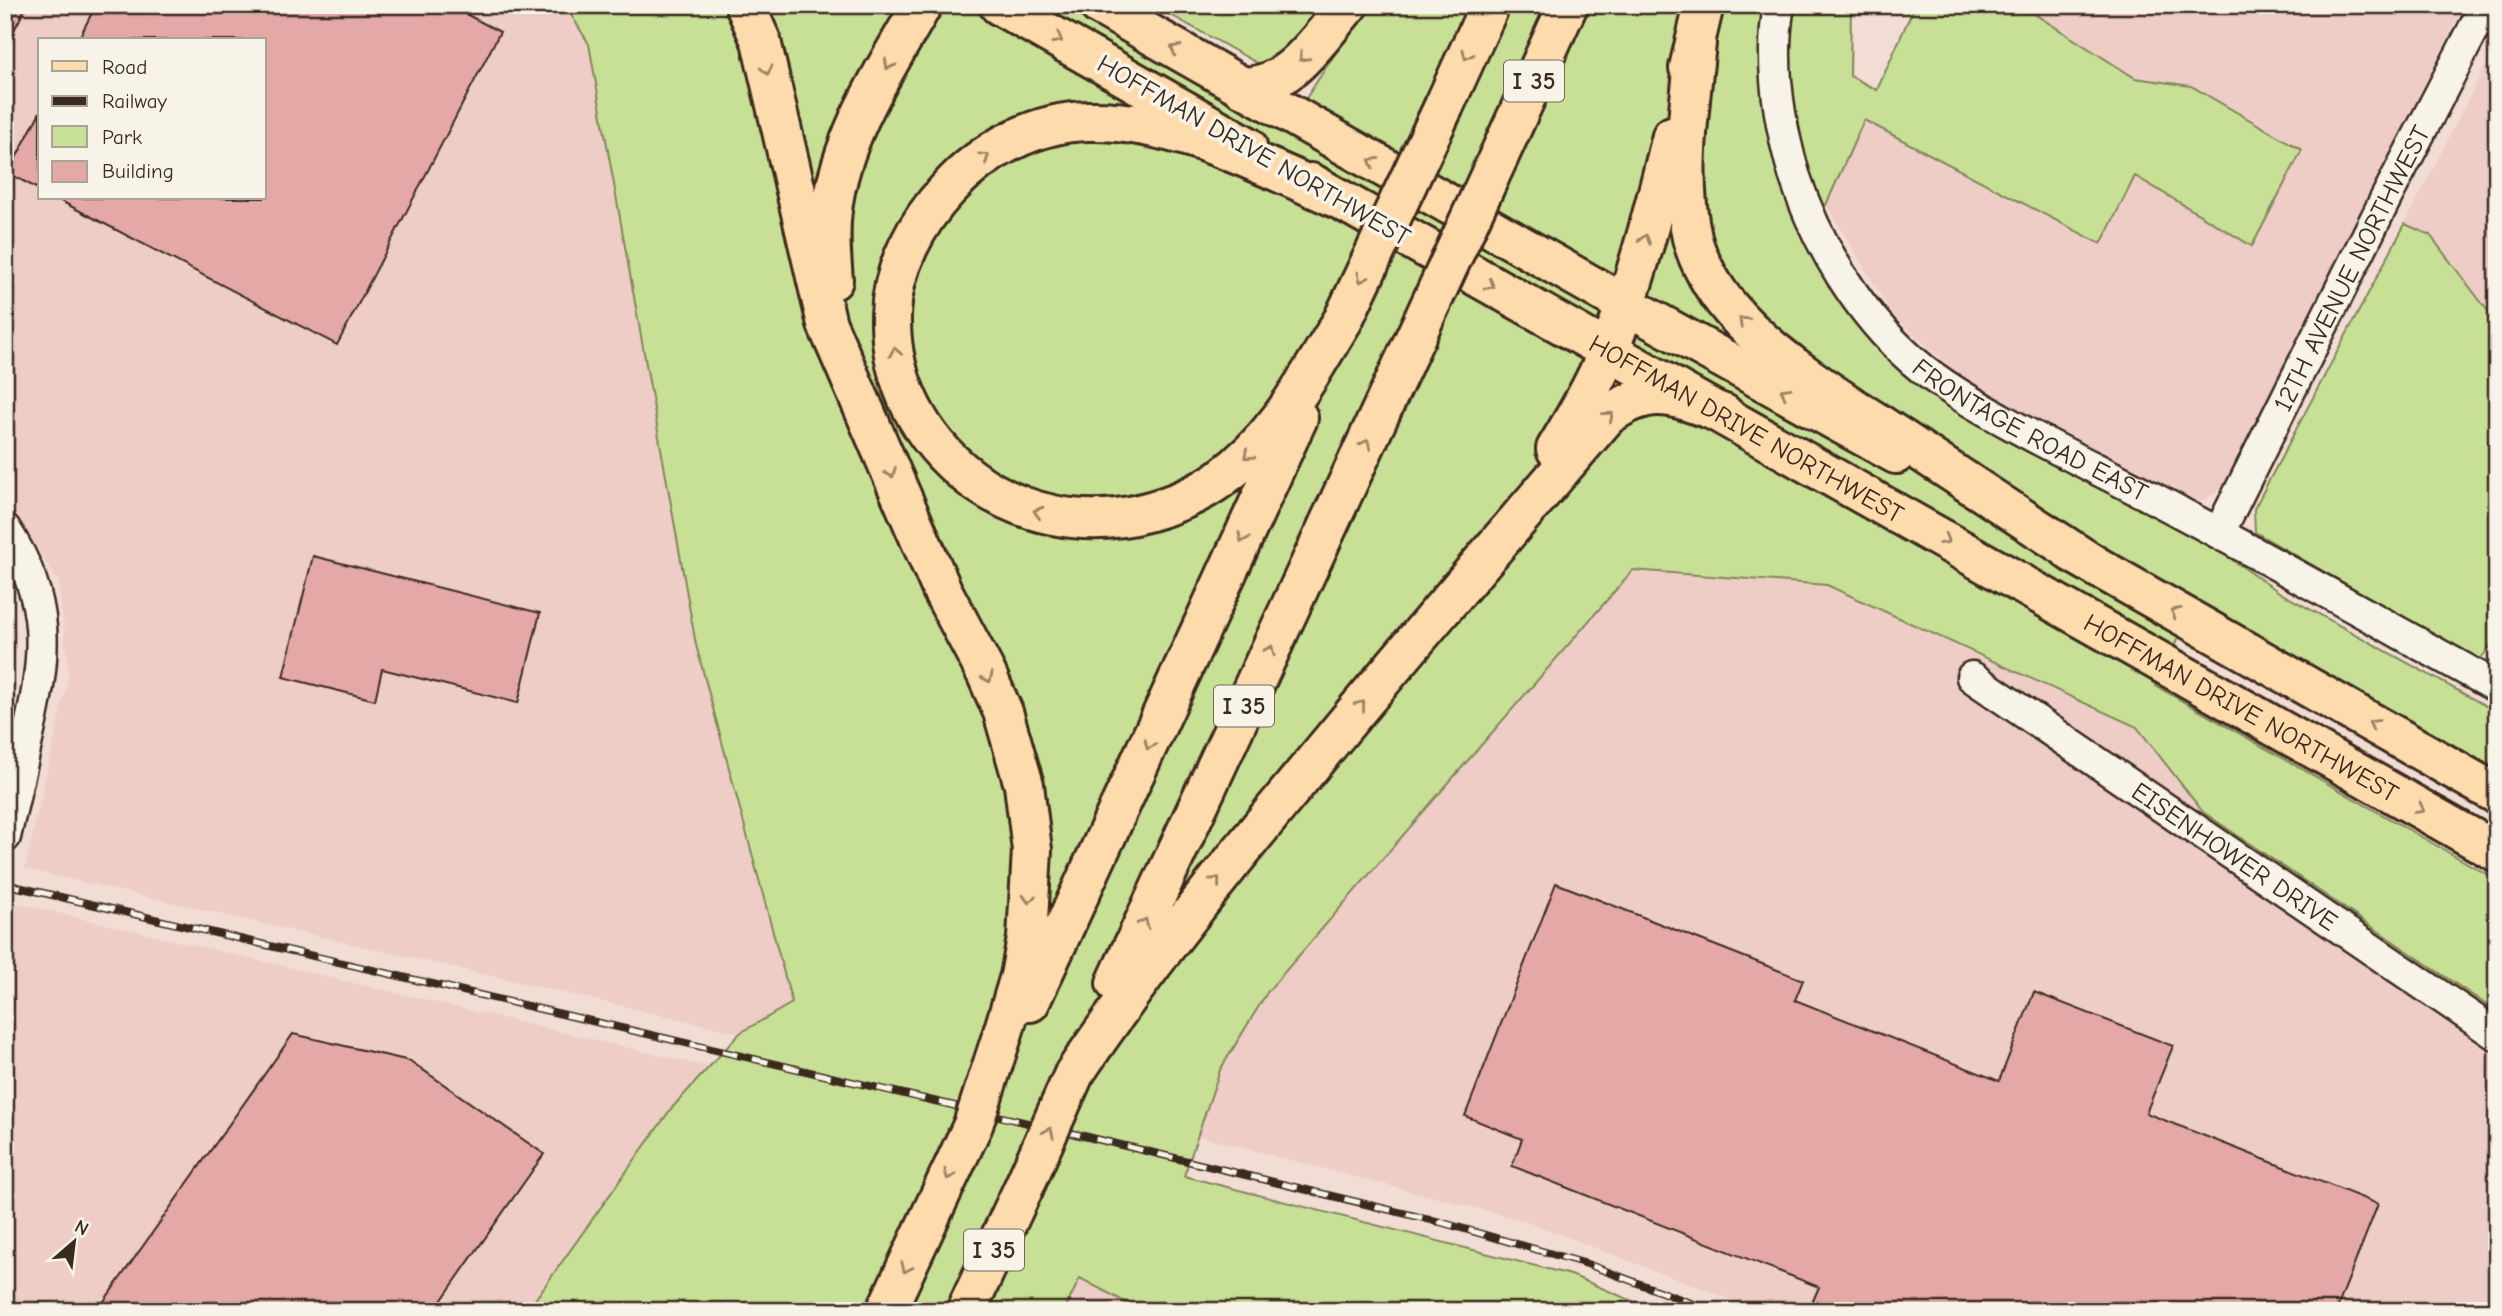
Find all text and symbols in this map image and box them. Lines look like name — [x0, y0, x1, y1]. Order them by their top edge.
one-way arrow — [1051, 31, 1064, 44]
legend — [38, 38, 266, 200]
one-way arrow — [1170, 45, 1183, 58]
one-way arrow — [1298, 48, 1311, 61]
one-way arrow — [1461, 48, 1475, 61]
street label: HOFFMAN DRIVE NORTHWEST — [1092, 49, 1416, 253]
text: Road — [102, 55, 147, 79]
one-way arrow — [884, 57, 897, 70]
road number: I 35 — [1504, 60, 1564, 102]
one-way arrow — [759, 64, 773, 76]
text: Railway — [102, 89, 167, 113]
street label: 12TH AVENUE NORTHWEST — [2268, 120, 2437, 417]
text: Park — [102, 125, 142, 149]
one-way arrow — [977, 153, 990, 165]
one-way arrow — [1368, 157, 1381, 170]
text: Building — [102, 159, 174, 183]
one-way arrow — [1637, 233, 1652, 245]
one-way arrow — [1357, 271, 1371, 283]
one-way arrow — [1483, 277, 1496, 290]
one-way arrow — [1738, 316, 1751, 329]
street label: HOFFMAN DRIVE NORTHWEST — [1583, 329, 1909, 530]
one-way arrow — [888, 346, 903, 358]
street label: FRONTAGE ROAD EAST — [1906, 353, 2153, 509]
one-way arrow — [1780, 387, 1792, 400]
one-way arrow — [1601, 412, 1614, 424]
one-way arrow — [1358, 439, 1372, 451]
one-way arrow — [1243, 447, 1256, 460]
one-way arrow — [883, 466, 897, 478]
one-way arrow — [1033, 505, 1045, 520]
one-way arrow — [1238, 531, 1252, 544]
one-way arrow — [1938, 532, 1951, 545]
one-way arrow — [2170, 607, 2183, 620]
street label: HOFFMAN DRIVE NORTHWEST — [2078, 608, 2404, 809]
one-way arrow — [1262, 645, 1276, 657]
one-way arrow — [980, 671, 994, 684]
road number: I 35 — [1214, 686, 1274, 726]
one-way arrow — [1352, 701, 1365, 713]
one-way arrow — [2368, 719, 2381, 732]
one-way arrow — [1143, 738, 1157, 750]
street label: EISENHOWER DRIVE — [2126, 776, 2343, 938]
one-way arrow — [2413, 801, 2426, 814]
one-way arrow — [1208, 877, 1221, 889]
one-way arrow — [1022, 894, 1037, 905]
one-way arrow — [1136, 918, 1150, 930]
one-way arrow — [1041, 1126, 1055, 1139]
one-way arrow — [943, 1168, 957, 1180]
north arrow — [38, 1208, 108, 1278]
text: N — [71, 1215, 92, 1240]
road number: I 35 — [964, 1230, 1024, 1270]
one-way arrow — [900, 1261, 914, 1273]

